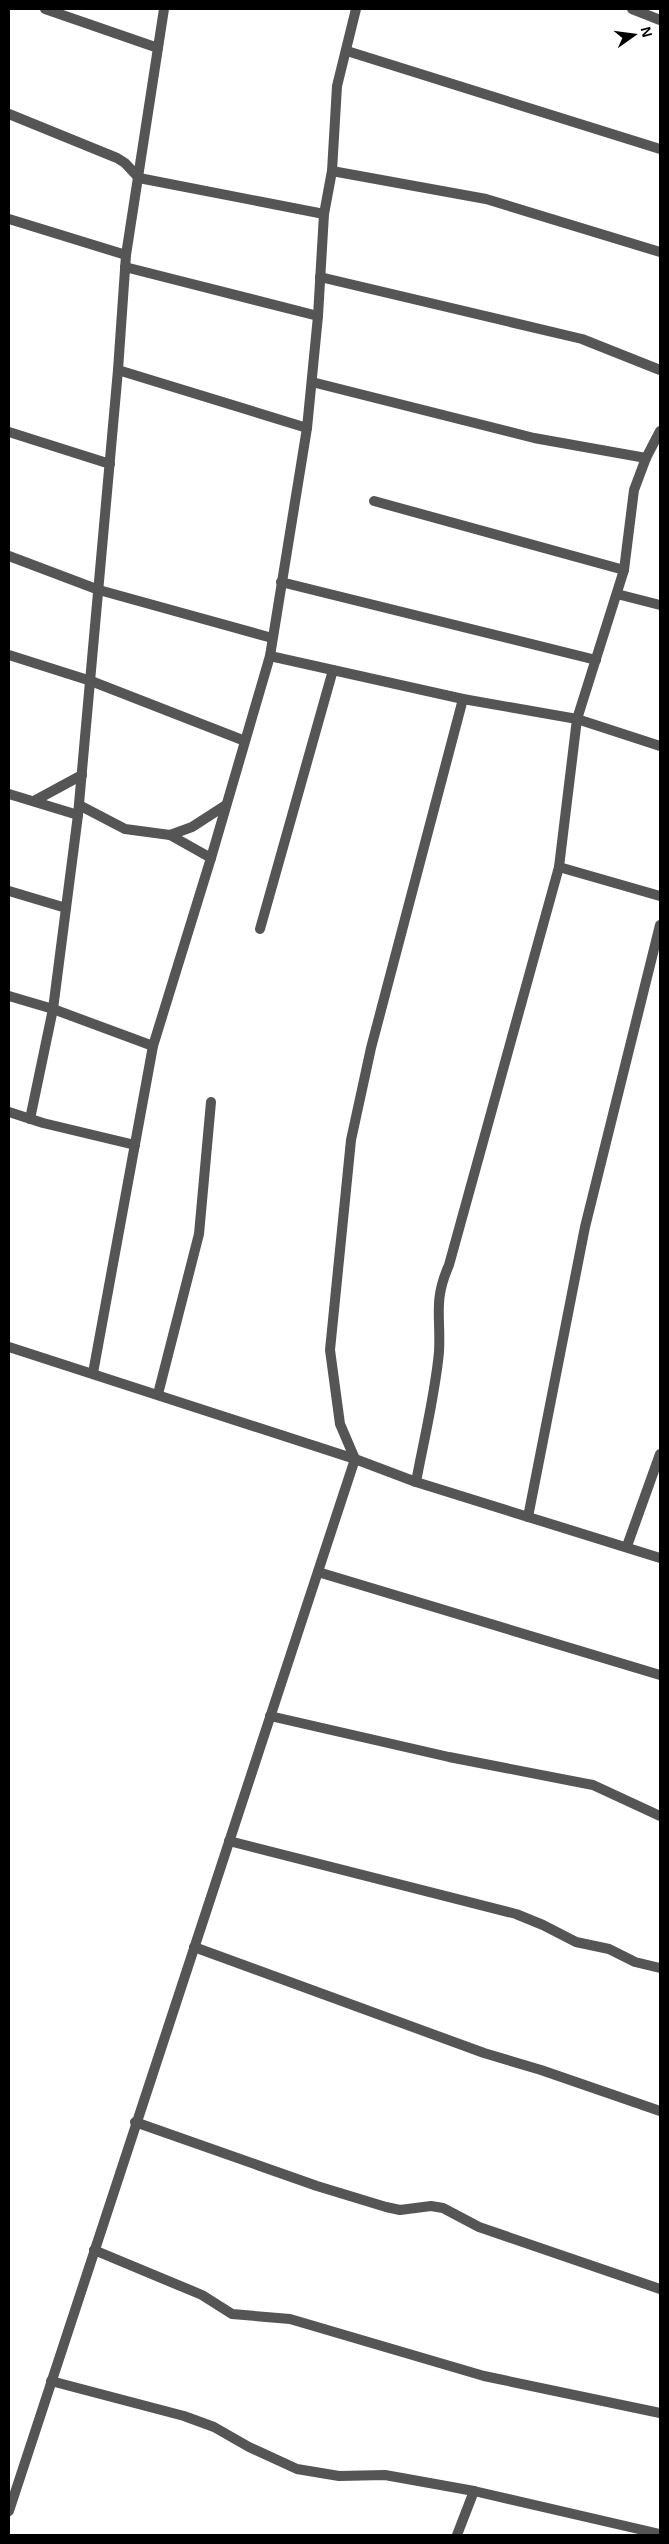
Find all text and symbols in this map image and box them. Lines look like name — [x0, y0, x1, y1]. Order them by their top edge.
north arrow — [609, 10, 659, 60]
text: N — [638, 25, 656, 39]

